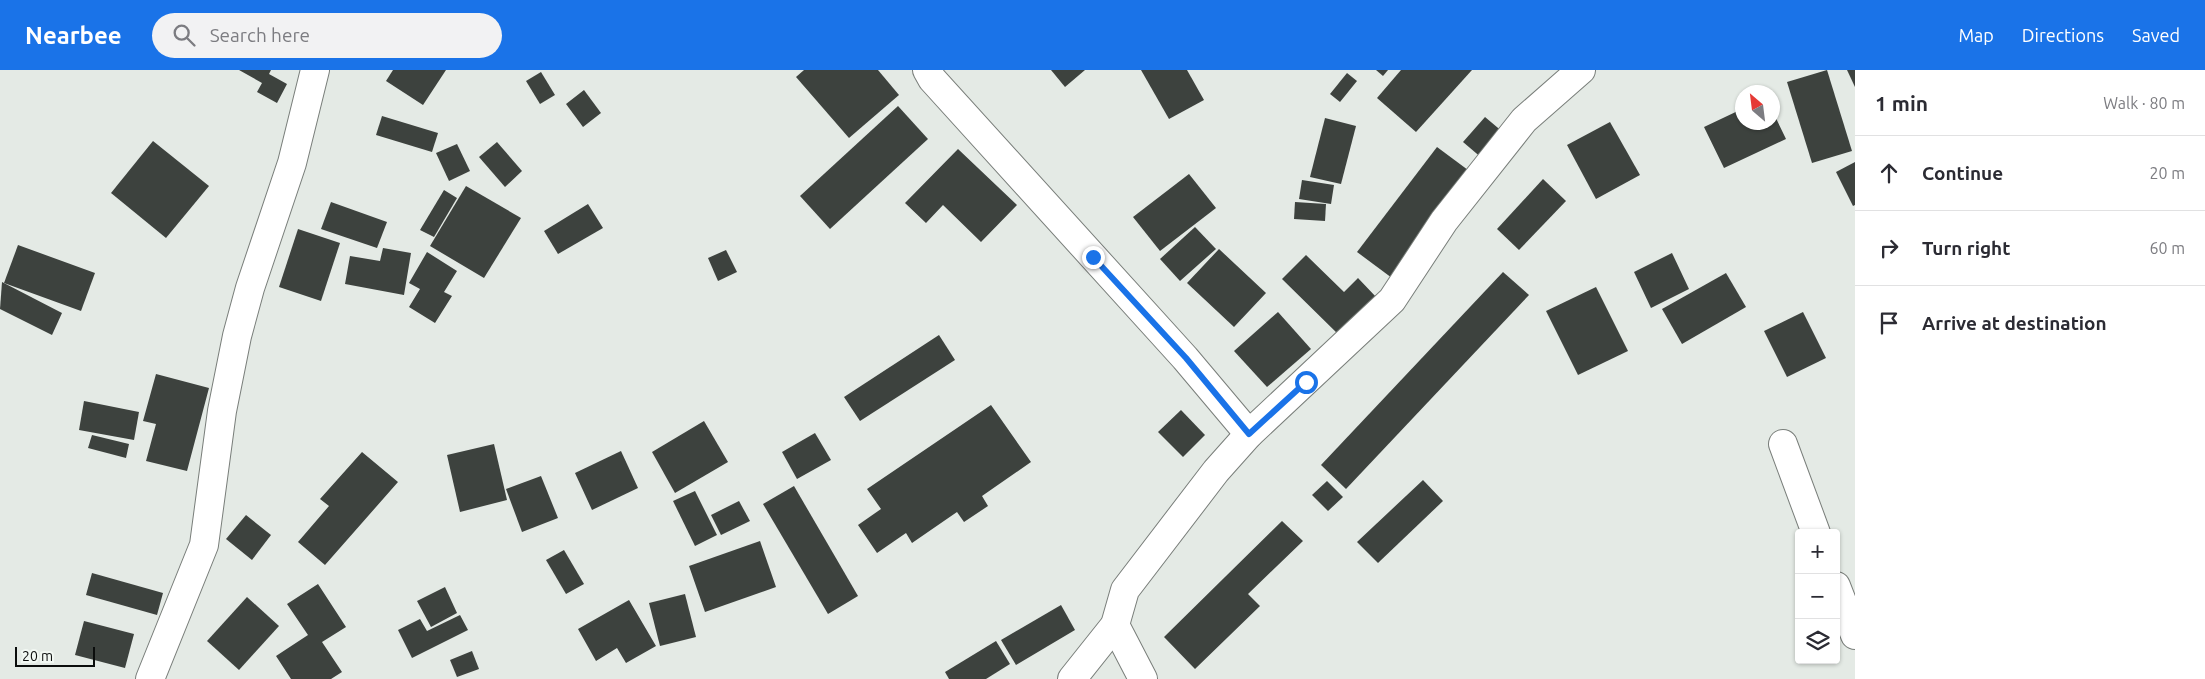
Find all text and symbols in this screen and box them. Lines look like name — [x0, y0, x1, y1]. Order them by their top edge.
search box — [152, 13, 502, 58]
icon: search — [170, 21, 198, 49]
text: Nearbee — [25, 22, 122, 49]
text: Search here — [210, 24, 310, 46]
text: Map — [1958, 25, 1994, 45]
text: Directions — [2022, 25, 2104, 45]
text: Saved — [2132, 25, 2180, 45]
north arrow — [1735, 85, 1780, 130]
text: 1 min — [1875, 91, 1928, 115]
text: Walk · 80 m — [2103, 94, 2185, 112]
icon: ahead — [1875, 159, 1903, 187]
text: Continue — [1922, 162, 2003, 184]
text: 20 m — [2149, 164, 2185, 182]
icon: right — [1875, 234, 1903, 262]
text: Turn right — [1922, 237, 2010, 259]
text: 60 m — [2149, 239, 2185, 257]
route end — [1082, 246, 1105, 269]
icon: arrive — [1875, 309, 1903, 337]
text: Arrive at destination — [1922, 312, 2107, 334]
route start — [1295, 371, 1318, 394]
map controls — [1795, 529, 1840, 664]
button: + — [1795, 529, 1840, 574]
button: − — [1795, 574, 1840, 619]
button: layers — [1795, 619, 1840, 664]
scale bar — [15, 644, 95, 667]
text: 20 m — [22, 648, 53, 664]

